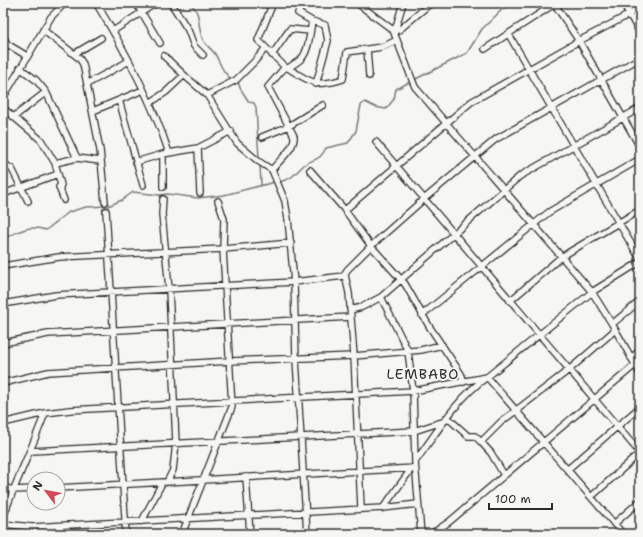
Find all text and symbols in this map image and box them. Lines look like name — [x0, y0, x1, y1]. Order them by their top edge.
district label: LEMBABO — [387, 365, 459, 383]
north arrow — [26, 471, 66, 511]
text: N — [29, 478, 47, 494]
scale bar — [489, 485, 552, 511]
text: 100 m — [495, 491, 531, 507]

